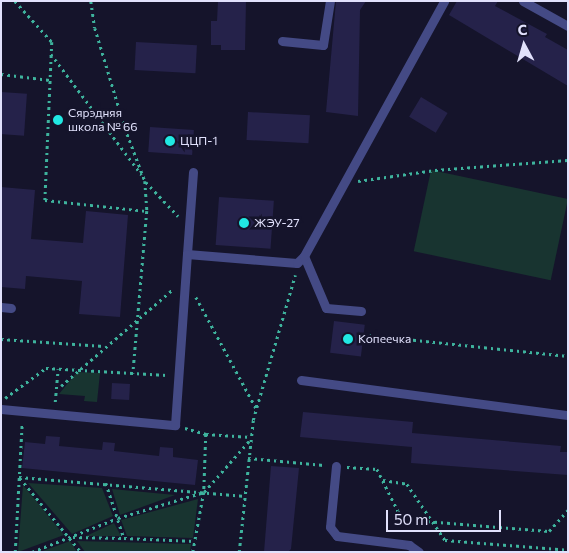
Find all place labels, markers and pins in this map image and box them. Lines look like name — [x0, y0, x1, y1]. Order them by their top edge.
place label: Сярэдняя школа № 66 — [68, 106, 138, 134]
marker: Сярэдняя школа № 66 — [52, 114, 64, 126]
place label: ЦЦП-1 — [180, 134, 218, 148]
marker: ЦЦП-1 — [164, 135, 176, 147]
place label: ЖЭУ-27 — [254, 216, 299, 230]
marker: ЖЭУ-27 — [238, 217, 250, 229]
place label: Копеечка — [358, 332, 411, 346]
marker: Копеечка — [342, 333, 354, 345]

